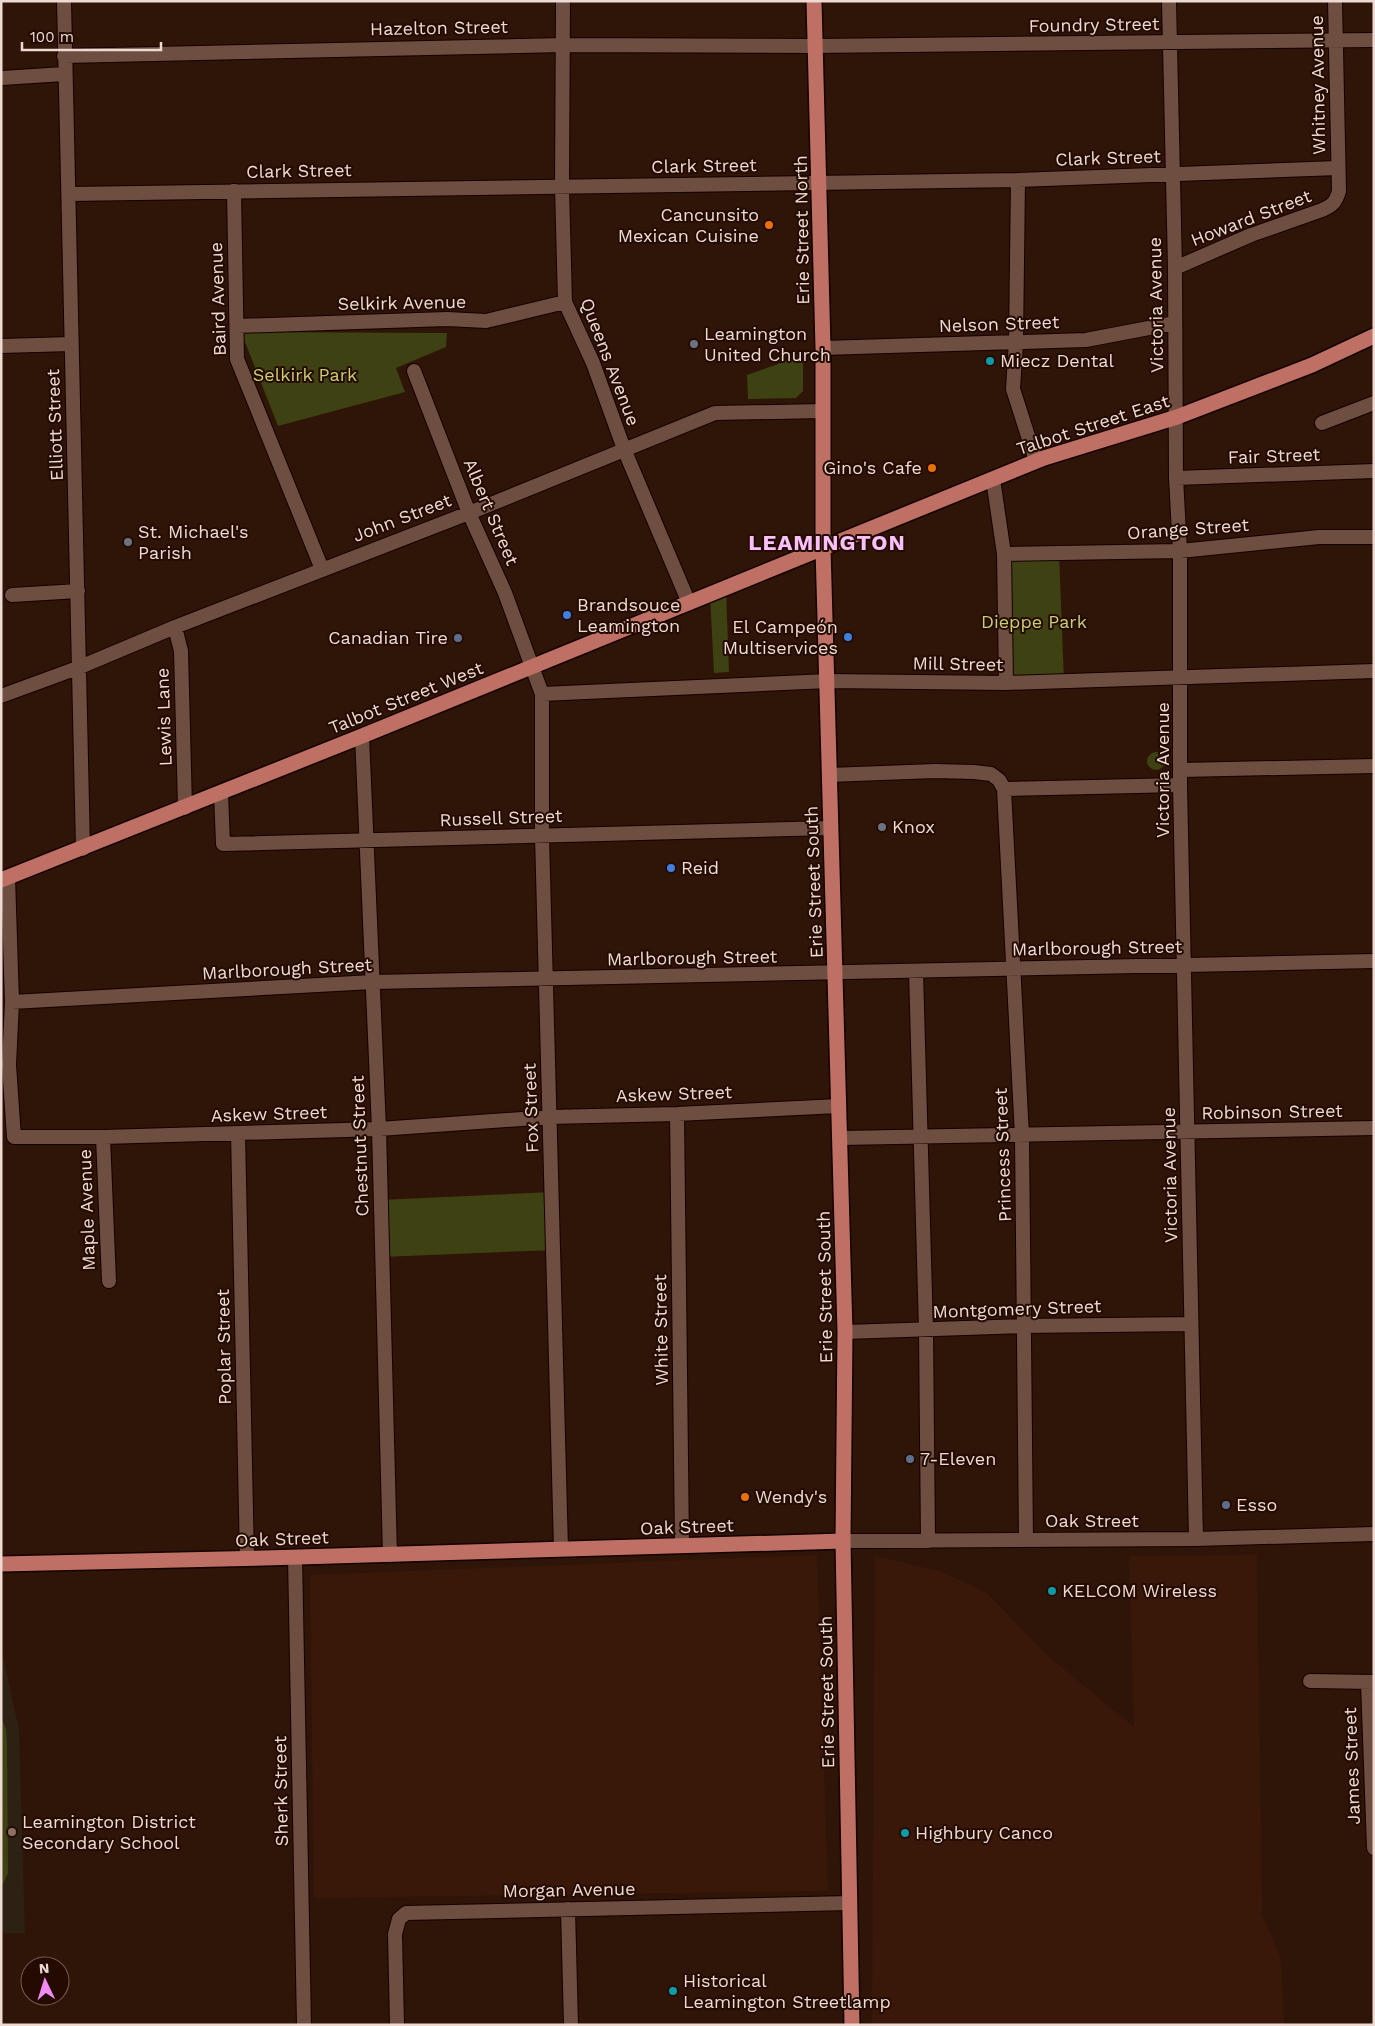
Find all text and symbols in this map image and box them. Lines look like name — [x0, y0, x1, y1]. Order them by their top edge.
street label: Foundry Street — [1028, 13, 1160, 36]
street label: Whitney Avenue — [1306, 15, 1329, 155]
street label: Hazelton Street — [370, 16, 509, 39]
scale bar — [22, 20, 161, 52]
text: 100 m — [30, 28, 74, 46]
street label: Clark Street — [1055, 145, 1162, 170]
street label: Clark Street — [651, 154, 757, 177]
street label: Erie Street North — [790, 155, 813, 305]
street label: Clark Street — [246, 159, 352, 182]
street label: Howard Street — [1188, 185, 1314, 250]
place label: Cancunsito Mexican Cuisine — [618, 204, 759, 246]
marker: Cancunsito Mexican Cuisine — [763, 219, 775, 231]
street label: Victoria Avenue — [1144, 237, 1167, 373]
street label: Baird Avenue — [205, 242, 230, 356]
street label: Selkirk Avenue — [337, 291, 467, 314]
street label: Queens Avenue — [576, 295, 644, 429]
street label: Nelson Street — [938, 311, 1060, 336]
place label: Leamington United Church — [704, 323, 831, 365]
marker: Leamington United Church — [688, 338, 700, 350]
place label: Miecz Dental — [1000, 350, 1114, 371]
marker: Miecz Dental — [984, 355, 996, 367]
park label: Selkirk Park — [253, 364, 357, 385]
street label: Elliott Street — [42, 368, 67, 481]
street label: Talbot Street East — [1014, 390, 1172, 459]
street label: Fair Street — [1227, 443, 1321, 468]
street label: Albert Street — [460, 455, 524, 569]
place label: Gino's Cafe — [823, 457, 922, 478]
marker: Gino's Cafe — [926, 462, 938, 474]
street label: John Street — [350, 489, 454, 546]
street label: Orange Street — [1126, 514, 1250, 543]
place label: St. Michael's Parish — [138, 521, 249, 563]
district label: LEAMINGTON — [748, 530, 906, 555]
marker: St. Michael's Parish — [122, 536, 134, 548]
place label: Brandsouce Leamington — [577, 594, 680, 636]
marker: Brandsouce Leamington — [561, 609, 573, 621]
park label: Dieppe Park — [981, 611, 1087, 632]
place label: El Campeón Multiservices — [723, 616, 838, 658]
place label: Canadian Tire — [328, 627, 448, 648]
marker: El Campeón Multiservices — [842, 631, 854, 643]
marker: Canadian Tire — [452, 632, 464, 644]
street label: Mill Street — [912, 652, 1004, 675]
street label: Talbot Street West — [326, 657, 486, 738]
street label: Lewis Lane — [151, 667, 176, 767]
street label: Victoria Avenue — [1152, 702, 1173, 838]
street label: Russell Street — [439, 805, 563, 830]
street label: Erie Street South — [800, 805, 827, 959]
place label: Knox — [892, 816, 935, 837]
marker: Knox — [876, 821, 888, 833]
place label: Reid — [681, 857, 719, 878]
marker: Reid — [665, 862, 677, 874]
street label: Marlborough Street — [1012, 936, 1183, 959]
street label: Marlborough Street — [607, 946, 778, 969]
street label: Marlborough Street — [201, 954, 373, 983]
street label: Fox Street — [518, 1062, 543, 1153]
street label: Chestnut Street — [347, 1075, 372, 1217]
street label: Askew Street — [615, 1081, 733, 1106]
street label: Princess Street — [990, 1087, 1015, 1222]
street label: Robinson Street — [1201, 1100, 1343, 1123]
street label: Askew Street — [210, 1101, 328, 1126]
street label: Victoria Avenue — [1158, 1107, 1181, 1243]
street label: Maple Avenue — [74, 1149, 99, 1271]
street label: Erie Street South — [813, 1211, 836, 1363]
street label: White Street — [649, 1274, 672, 1386]
street label: Poplar Street — [212, 1288, 235, 1405]
street label: Montgomery Street — [932, 1295, 1102, 1322]
place label: 7-Eleven — [920, 1448, 996, 1469]
marker: 7-Eleven — [904, 1453, 916, 1465]
place label: Wendy's — [755, 1486, 827, 1507]
marker: Wendy's — [739, 1491, 751, 1503]
place label: Esso — [1236, 1494, 1277, 1515]
marker: Esso — [1220, 1499, 1232, 1511]
street label: Oak Street — [1045, 1510, 1139, 1531]
street label: Oak Street — [640, 1514, 735, 1539]
street label: Oak Street — [235, 1526, 330, 1551]
place label: KELCOM Wireless — [1062, 1580, 1217, 1601]
marker: KELCOM Wireless — [1046, 1585, 1058, 1597]
street label: Erie Street South — [815, 1616, 838, 1768]
street label: James Street — [1339, 1707, 1364, 1825]
street label: Sherk Street — [269, 1735, 292, 1846]
place label: Leamington District Secondary School — [22, 1811, 196, 1853]
place label: Highbury Canco — [915, 1822, 1053, 1843]
marker: Leamington District Secondary School — [6, 1826, 18, 1838]
marker: Highbury Canco — [899, 1827, 911, 1839]
street label: Morgan Avenue — [502, 1878, 636, 1901]
north arrow — [20, 1956, 70, 2006]
text: N — [38, 1960, 50, 1976]
place label: Historical Leamington Streetlamp — [683, 1970, 891, 2012]
marker: Historical Leamington Streetlamp — [667, 1985, 679, 1997]

